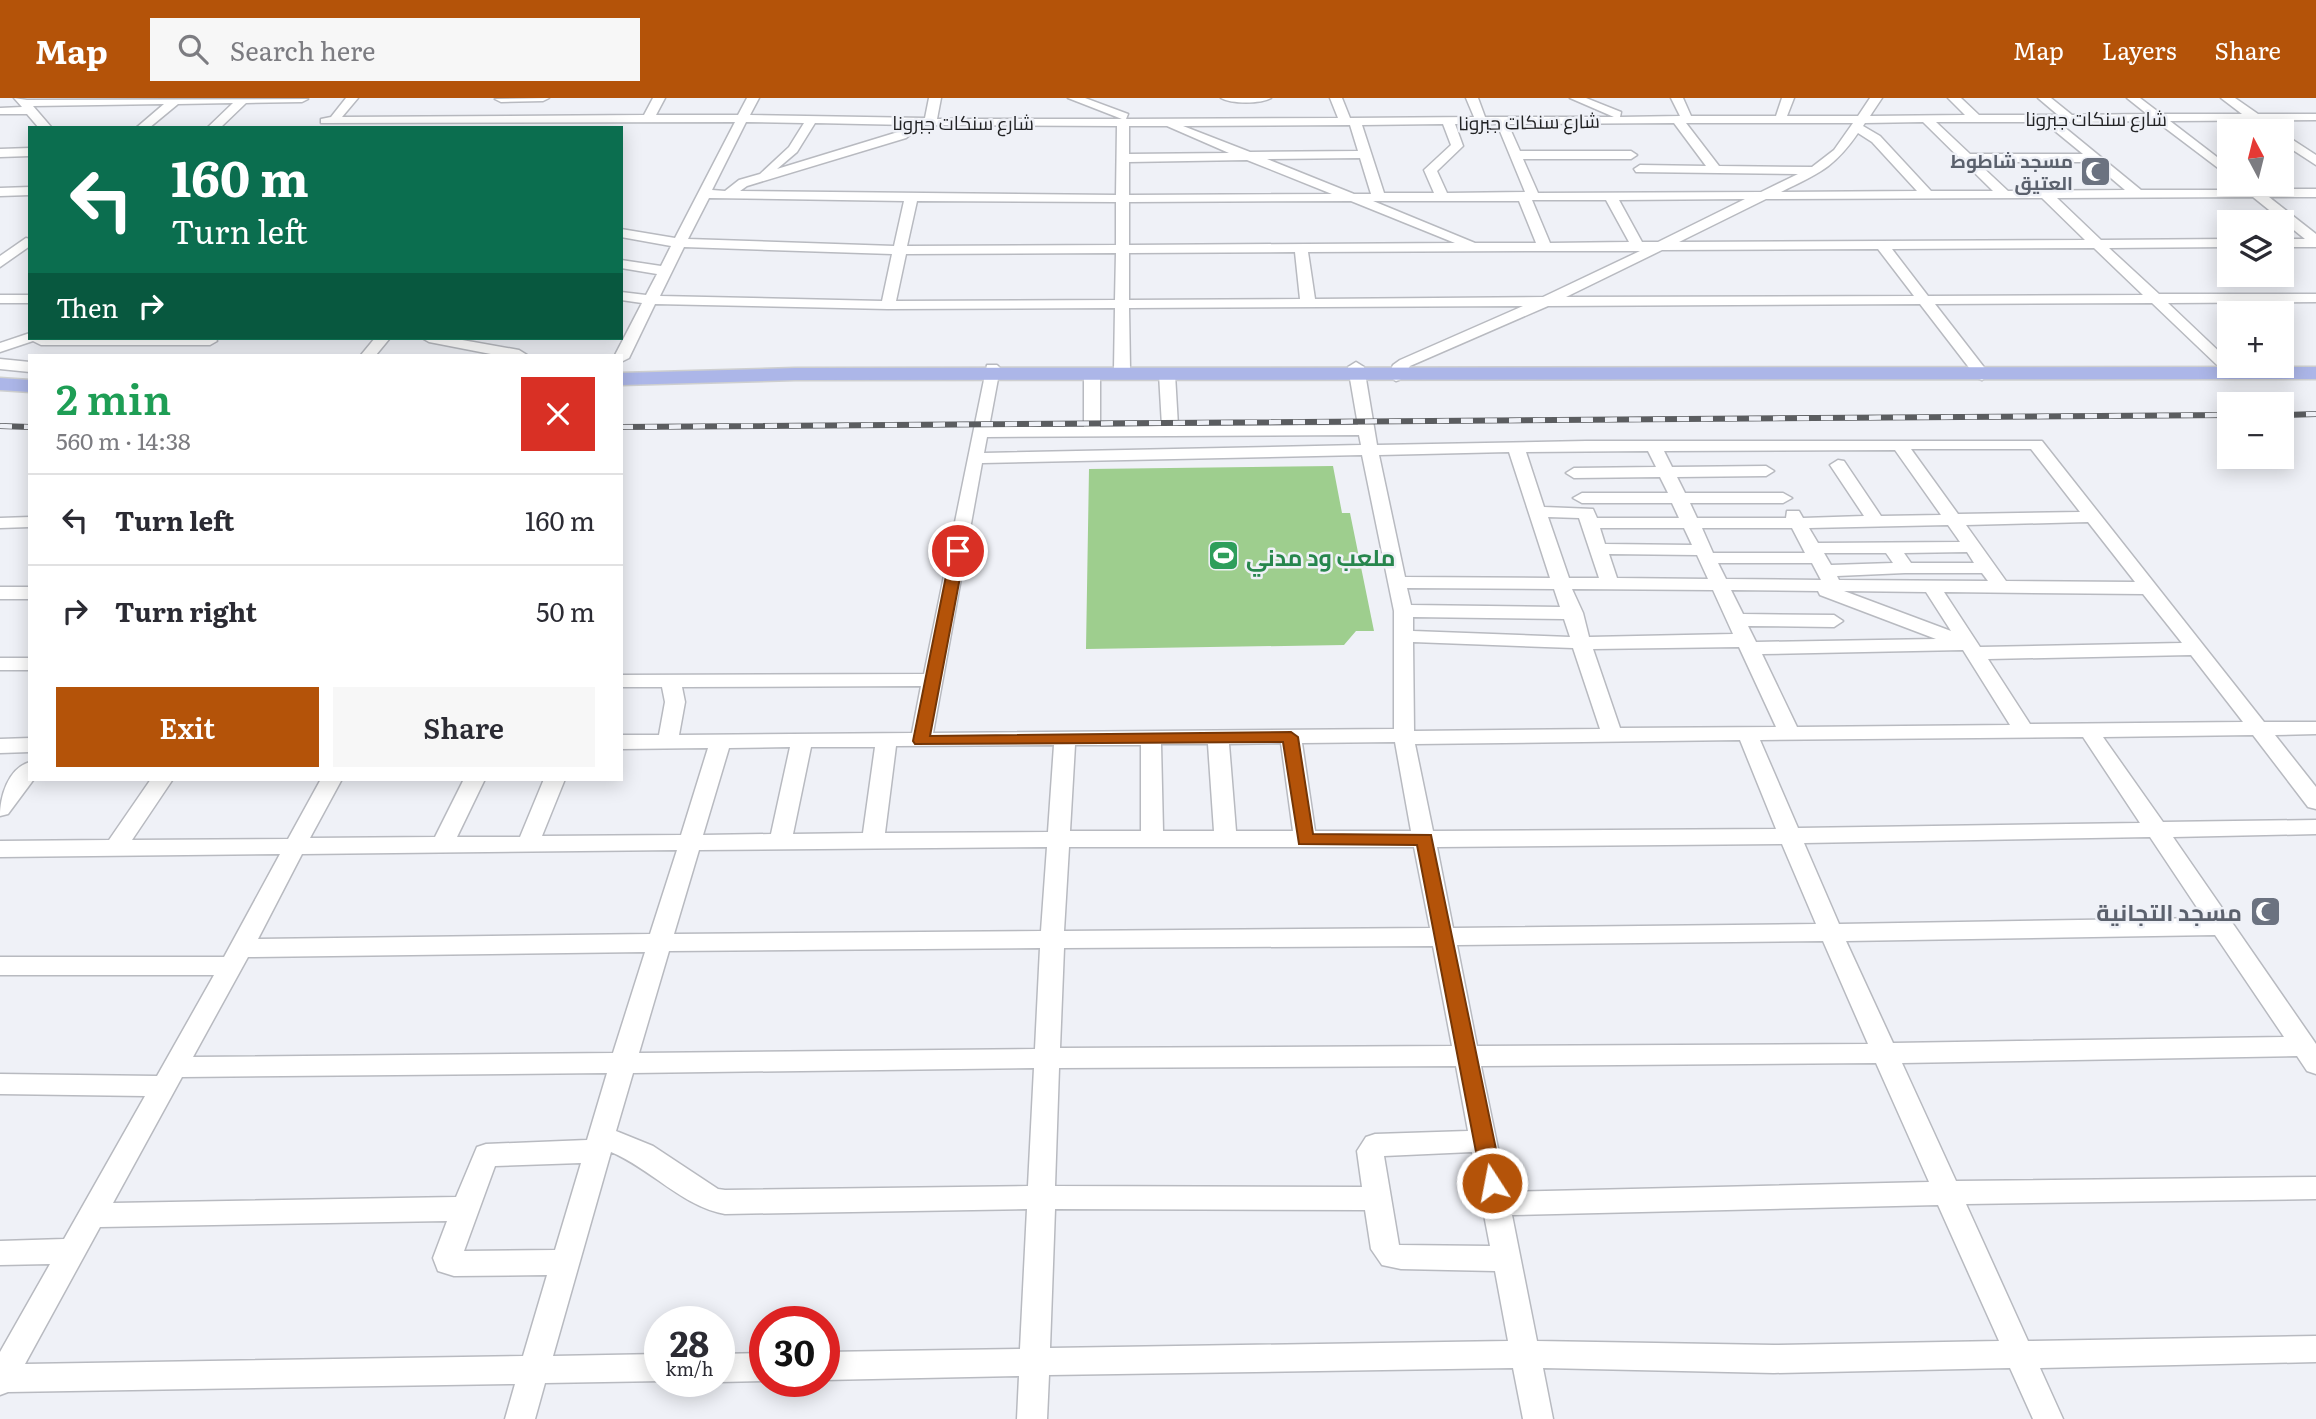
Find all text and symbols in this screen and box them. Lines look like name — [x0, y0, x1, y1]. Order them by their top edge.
search box — [150, 18, 640, 81]
text: Map — [35, 25, 108, 74]
icon: search — [174, 30, 212, 68]
text: Search here — [230, 30, 376, 69]
text: Map — [2013, 32, 2064, 67]
text: Layers — [2102, 32, 2176, 67]
text: Share — [2214, 32, 2281, 67]
street label: شارع سنكات جبرونا — [2025, 104, 2167, 133]
street label: شارع سنكات جبرونا — [1458, 106, 1600, 137]
street label: شارع سنكات جبرونا — [892, 108, 1034, 137]
north arrow — [2217, 119, 2294, 196]
map controls — [2217, 119, 2294, 469]
text: 160 m — [171, 139, 309, 212]
place label: مسجد شاطوط العتيق — [1951, 146, 2073, 196]
icon: left — [56, 154, 147, 245]
mosque icon: مسجد شاطوط العتيق — [2079, 154, 2113, 188]
text: Turn left — [171, 206, 308, 254]
button: layers — [2217, 210, 2294, 287]
text: Then — [56, 287, 118, 326]
icon: right — [132, 287, 170, 325]
button: + — [2217, 301, 2294, 378]
text: 2 min — [56, 366, 171, 428]
button: close — [521, 377, 595, 451]
button: − — [2217, 392, 2294, 469]
text: 560 m · 14:38 — [56, 423, 191, 457]
text: Turn left — [115, 500, 234, 539]
text: 160 m — [525, 500, 595, 539]
icon: left — [56, 501, 94, 539]
pin — [928, 521, 988, 581]
icon: arrive — [939, 532, 977, 570]
sports icon: ملعب ود مدني — [1206, 539, 1240, 573]
place label: ملعب ود مدني — [1246, 539, 1396, 577]
text: Turn right — [115, 591, 257, 630]
text: 50 m — [536, 591, 595, 630]
icon: right — [56, 592, 94, 630]
button: Exit — [56, 687, 319, 767]
button: Share — [333, 687, 595, 767]
place label: مسجد التجانية — [2096, 894, 2242, 928]
mosque icon: مسجد التجانية — [2248, 894, 2282, 928]
position arrow — [1455, 1146, 1529, 1220]
speed limit sign: 30 — [749, 1306, 840, 1397]
text: 28 — [670, 1316, 709, 1368]
text: km/h — [666, 1355, 713, 1382]

